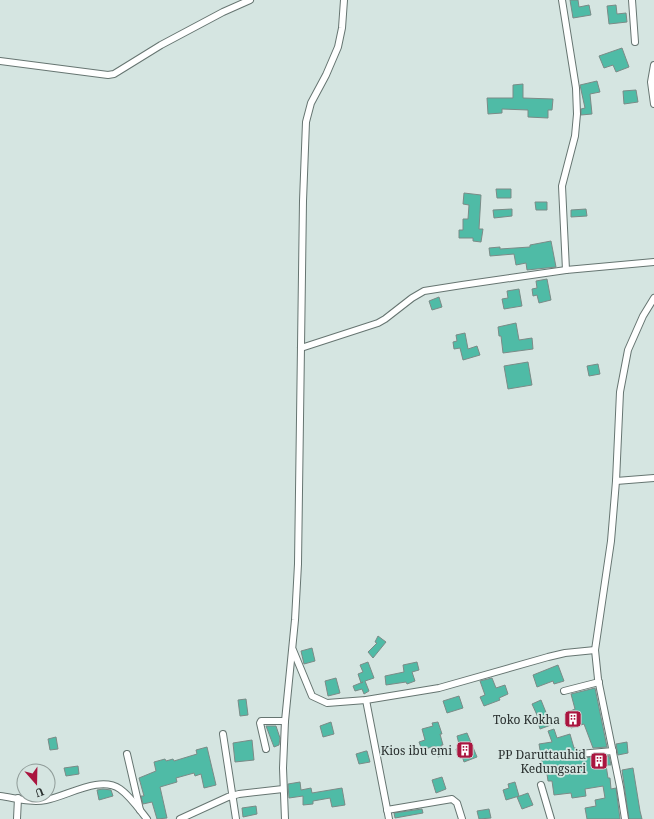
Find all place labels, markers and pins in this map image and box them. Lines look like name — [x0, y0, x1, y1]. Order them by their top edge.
building icon: Toko Kokha — [563, 709, 583, 729]
place label: Toko Kokha — [493, 711, 560, 728]
building icon: Kios ibu emi — [455, 740, 475, 760]
place label: Kios ibu emi — [381, 742, 452, 759]
place label: PP Daruttauhid Kedungsari — [498, 746, 587, 777]
building icon: PP Daruttauhid Kedungsari — [589, 751, 609, 771]

